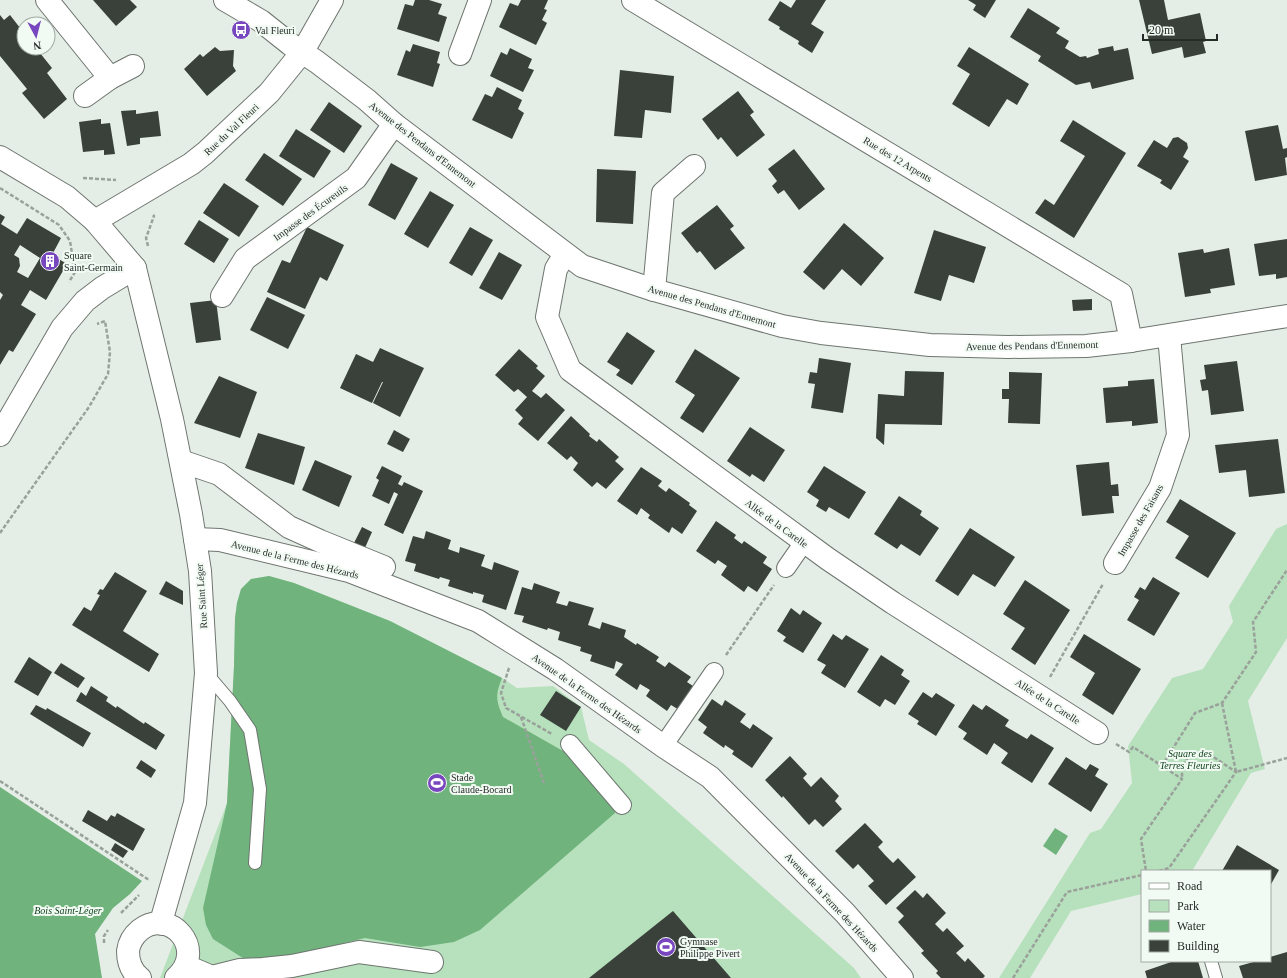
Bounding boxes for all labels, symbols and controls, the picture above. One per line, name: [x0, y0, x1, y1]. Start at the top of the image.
north arrow: [16, 16, 56, 56]
scale bar: [1143, 16, 1217, 42]
bus stop icon: Val Fleuri: [230, 19, 252, 41]
text: 20 m: [1149, 23, 1174, 37]
place label: Val Fleuri: [255, 25, 295, 36]
text: N: [32, 39, 42, 52]
street label: Avenue des Pendans d'Ennemont: [367, 99, 478, 190]
street label: Rue du Val Fleuri: [202, 101, 261, 157]
street label: Rue des 12 Arpents: [861, 135, 934, 184]
street label: Impasse des Écureuils: [271, 182, 350, 243]
building icon: Square Saint-Germain: [39, 250, 61, 272]
place label: Square Saint-Germain: [64, 250, 123, 273]
street label: Avenue des Pendans d'Ennemont: [647, 283, 777, 330]
street label: Avenue des Pendans d'Ennemont: [966, 339, 1099, 352]
street label: Impasse des Faisans: [1115, 482, 1166, 558]
street label: Allée de la Carelle: [743, 497, 811, 550]
street label: Avenue de la Ferme des Hézards: [230, 538, 360, 581]
street label: Rue Saint Léger: [194, 563, 209, 629]
street label: Avenue de la Ferme des Hézards: [530, 651, 644, 736]
street label: Allée de la Carelle: [1013, 676, 1083, 727]
park label: Square des Terres Fleuries: [1160, 748, 1220, 771]
sports icon: Stade Claude-Bocard: [426, 772, 448, 794]
place label: Stade Claude-Bocard: [451, 772, 512, 795]
street label: Avenue de la Ferme des Hézards: [783, 851, 880, 954]
legend: [1141, 870, 1271, 962]
text: Road: [1177, 879, 1202, 893]
text: Park: [1177, 899, 1199, 913]
park label: Bois Saint-Léger: [34, 905, 102, 916]
text: Water: [1177, 919, 1205, 933]
sports icon: Gymnase Philippe Pivert: [655, 936, 677, 958]
place label: Gymnase Philippe Pivert: [680, 936, 740, 959]
text: Building: [1177, 939, 1219, 953]

